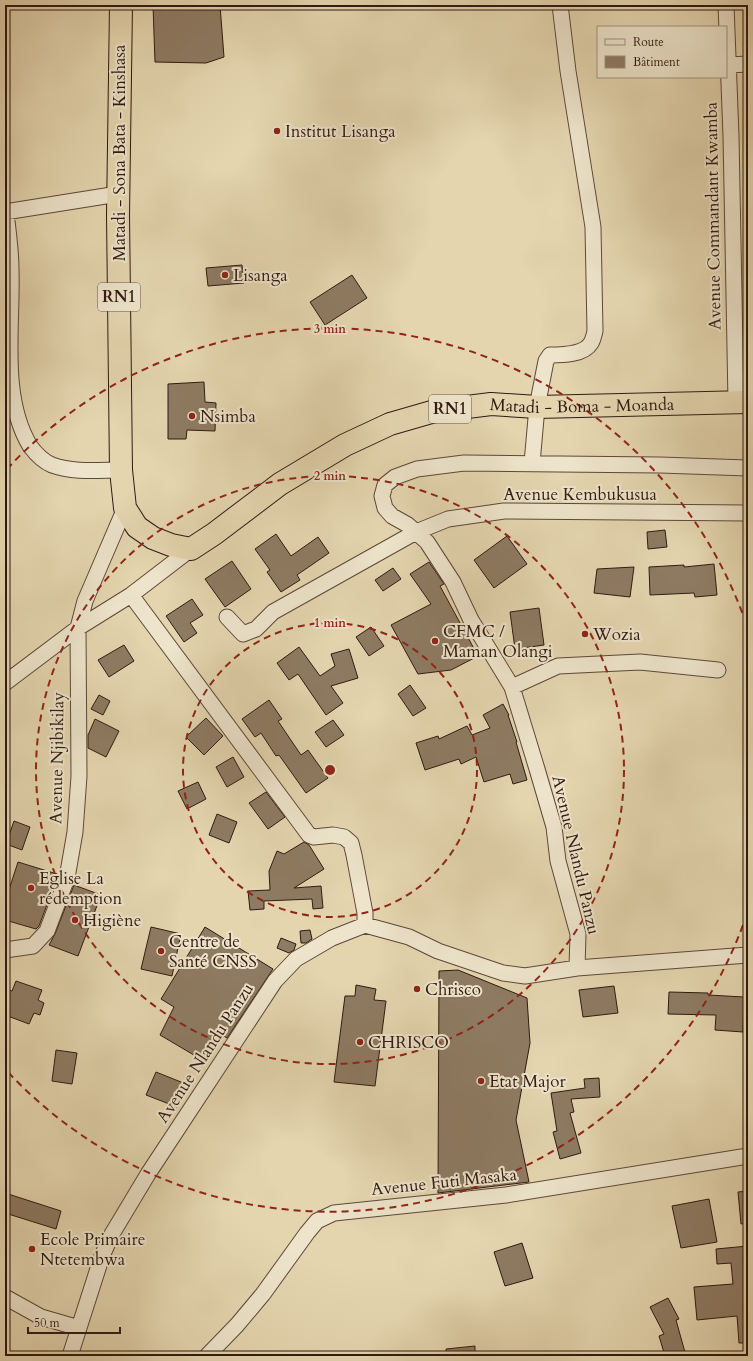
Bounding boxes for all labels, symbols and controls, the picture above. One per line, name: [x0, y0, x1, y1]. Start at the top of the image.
legend: [597, 26, 727, 78]
text: Route: [633, 34, 664, 50]
street label: Matadi - Sona Bata - Kinshasa: [108, 44, 131, 261]
text: Bâtiment: [633, 54, 680, 70]
street label: Avenue Commandant Kwamba: [699, 101, 726, 330]
place label: Institut Lisanga: [285, 120, 396, 143]
marker: Institut Lisanga: [272, 126, 282, 136]
place label: Lisanga: [233, 264, 288, 287]
marker: Lisanga: [220, 270, 230, 280]
road number: RN1: [98, 283, 140, 311]
text: 3 min: [314, 321, 346, 337]
street label: Matadi - Boma - Moanda: [489, 392, 675, 419]
road number: RN1: [429, 395, 471, 423]
place label: Nsimba: [200, 405, 256, 428]
marker: Nsimba: [187, 411, 197, 421]
text: 2 min: [314, 468, 346, 484]
street label: Avenue Kembukusua: [503, 483, 657, 506]
text: 1 min: [314, 615, 346, 631]
place label: CFMC / Maman Olangi: [443, 620, 553, 663]
place label: Wozia: [592, 623, 641, 646]
marker: Wozia: [580, 629, 590, 639]
marker: CFMC / Maman Olangi: [430, 636, 440, 646]
street label: Avenue Njibikilay: [44, 692, 70, 824]
centre of rings: [323, 763, 337, 777]
street label: Avenue Nlandu Panzu: [547, 773, 605, 937]
place label: Eglise La rédemption: [39, 867, 122, 910]
marker: Eglise La rédemption: [26, 883, 36, 893]
place label: Higiène: [83, 909, 141, 932]
marker: Higiène: [70, 915, 80, 925]
place label: Centre de Santé CNSS: [169, 930, 257, 973]
marker: Centre de Santé CNSS: [156, 946, 166, 956]
place label: Chrisco: [425, 978, 481, 1001]
street label: Avenue Nlandu Panzu: [151, 979, 259, 1127]
marker: Chrisco: [412, 984, 422, 994]
place label: CHRISCO: [368, 1031, 449, 1054]
marker: CHRISCO: [355, 1037, 365, 1047]
place label: Etat Major: [489, 1070, 566, 1093]
marker: Etat Major: [476, 1076, 486, 1086]
street label: Avenue Futi Masaka: [370, 1163, 519, 1201]
place label: Ecole Primaire Ntetembwa: [40, 1228, 146, 1271]
marker: Ecole Primaire Ntetembwa: [27, 1244, 37, 1254]
scale bar: [28, 1309, 120, 1335]
text: 50 m: [34, 1315, 61, 1331]

